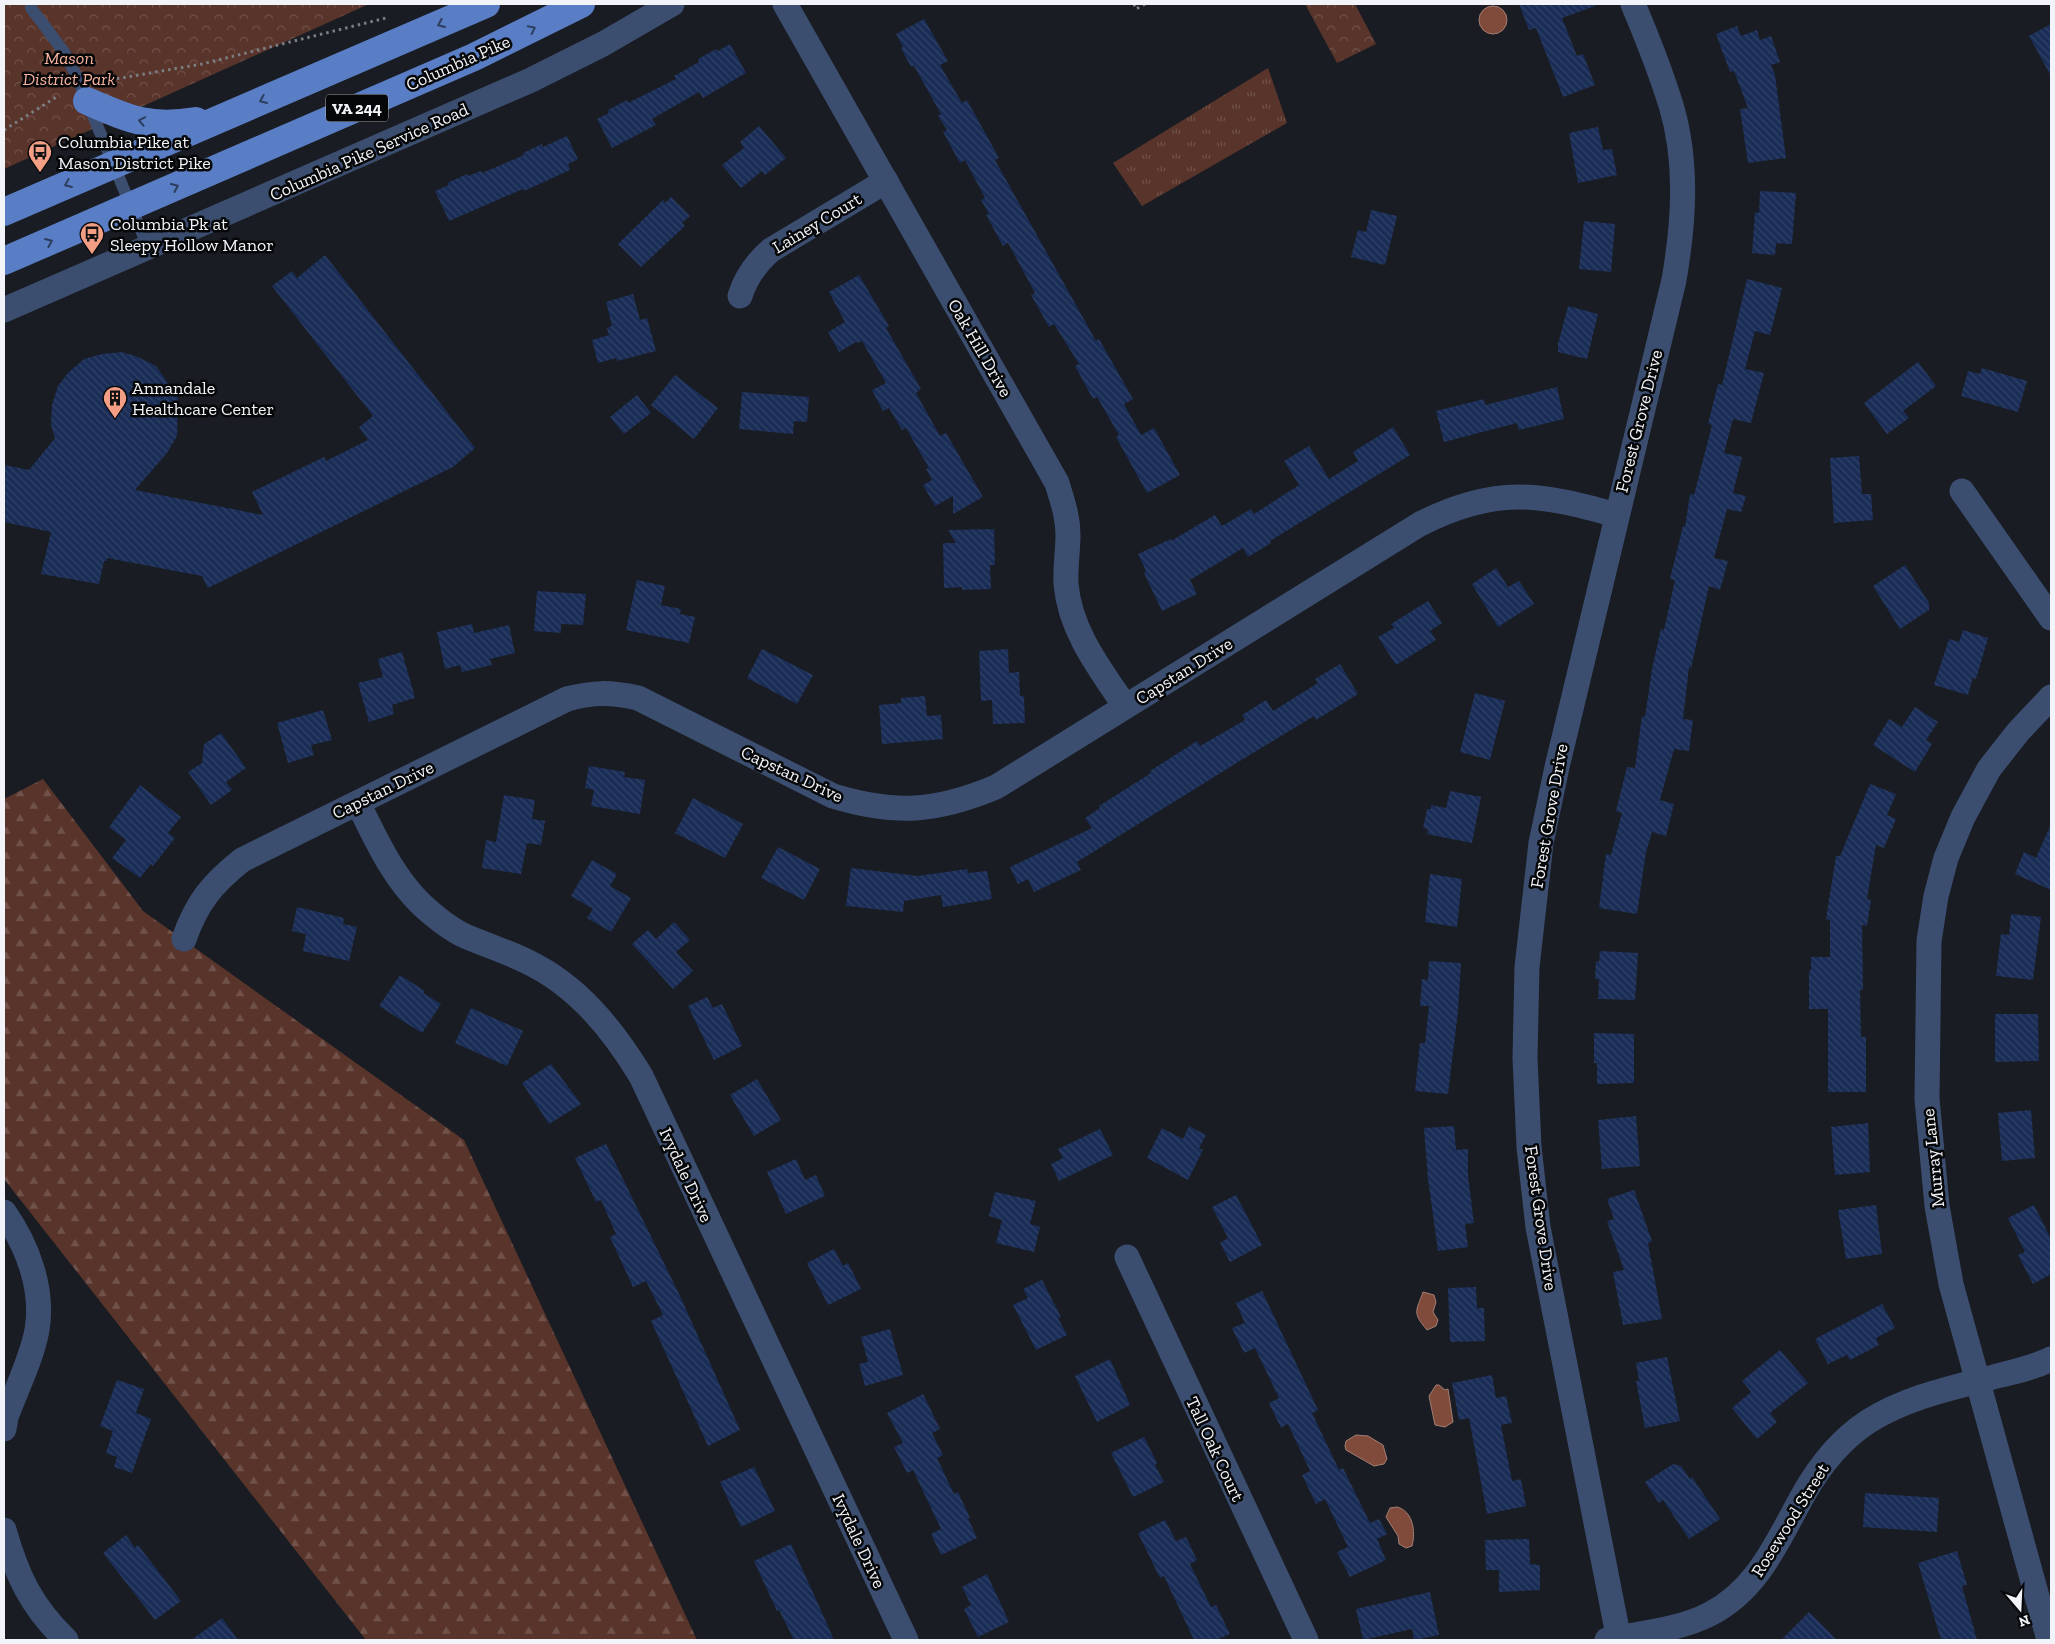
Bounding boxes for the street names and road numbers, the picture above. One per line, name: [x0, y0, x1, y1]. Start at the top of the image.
street label: Columbia Pike: [403, 30, 513, 96]
road number: VA 244: [326, 95, 388, 122]
street label: Columbia Pike Service Road: [266, 98, 472, 206]
street label: Lainey Court: [768, 188, 866, 258]
street label: Oak Hill Drive: [943, 295, 1017, 401]
street label: Forest Grove Drive: [1611, 347, 1667, 495]
street label: Capstan Drive: [1131, 632, 1237, 710]
street label: Capstan Drive: [737, 741, 847, 807]
street label: Forest Grove Drive: [1525, 742, 1573, 890]
street label: Capstan Drive: [329, 756, 437, 824]
street label: Murray Lane: [1917, 1108, 1949, 1208]
street label: Ivydale Drive: [655, 1124, 717, 1226]
street label: Forest Grove Drive: [1520, 1144, 1562, 1292]
street label: Tall Oak Court: [1181, 1393, 1249, 1505]
street label: Rosewood Street: [1746, 1459, 1834, 1581]
street label: Ivydale Drive: [828, 1490, 890, 1592]

